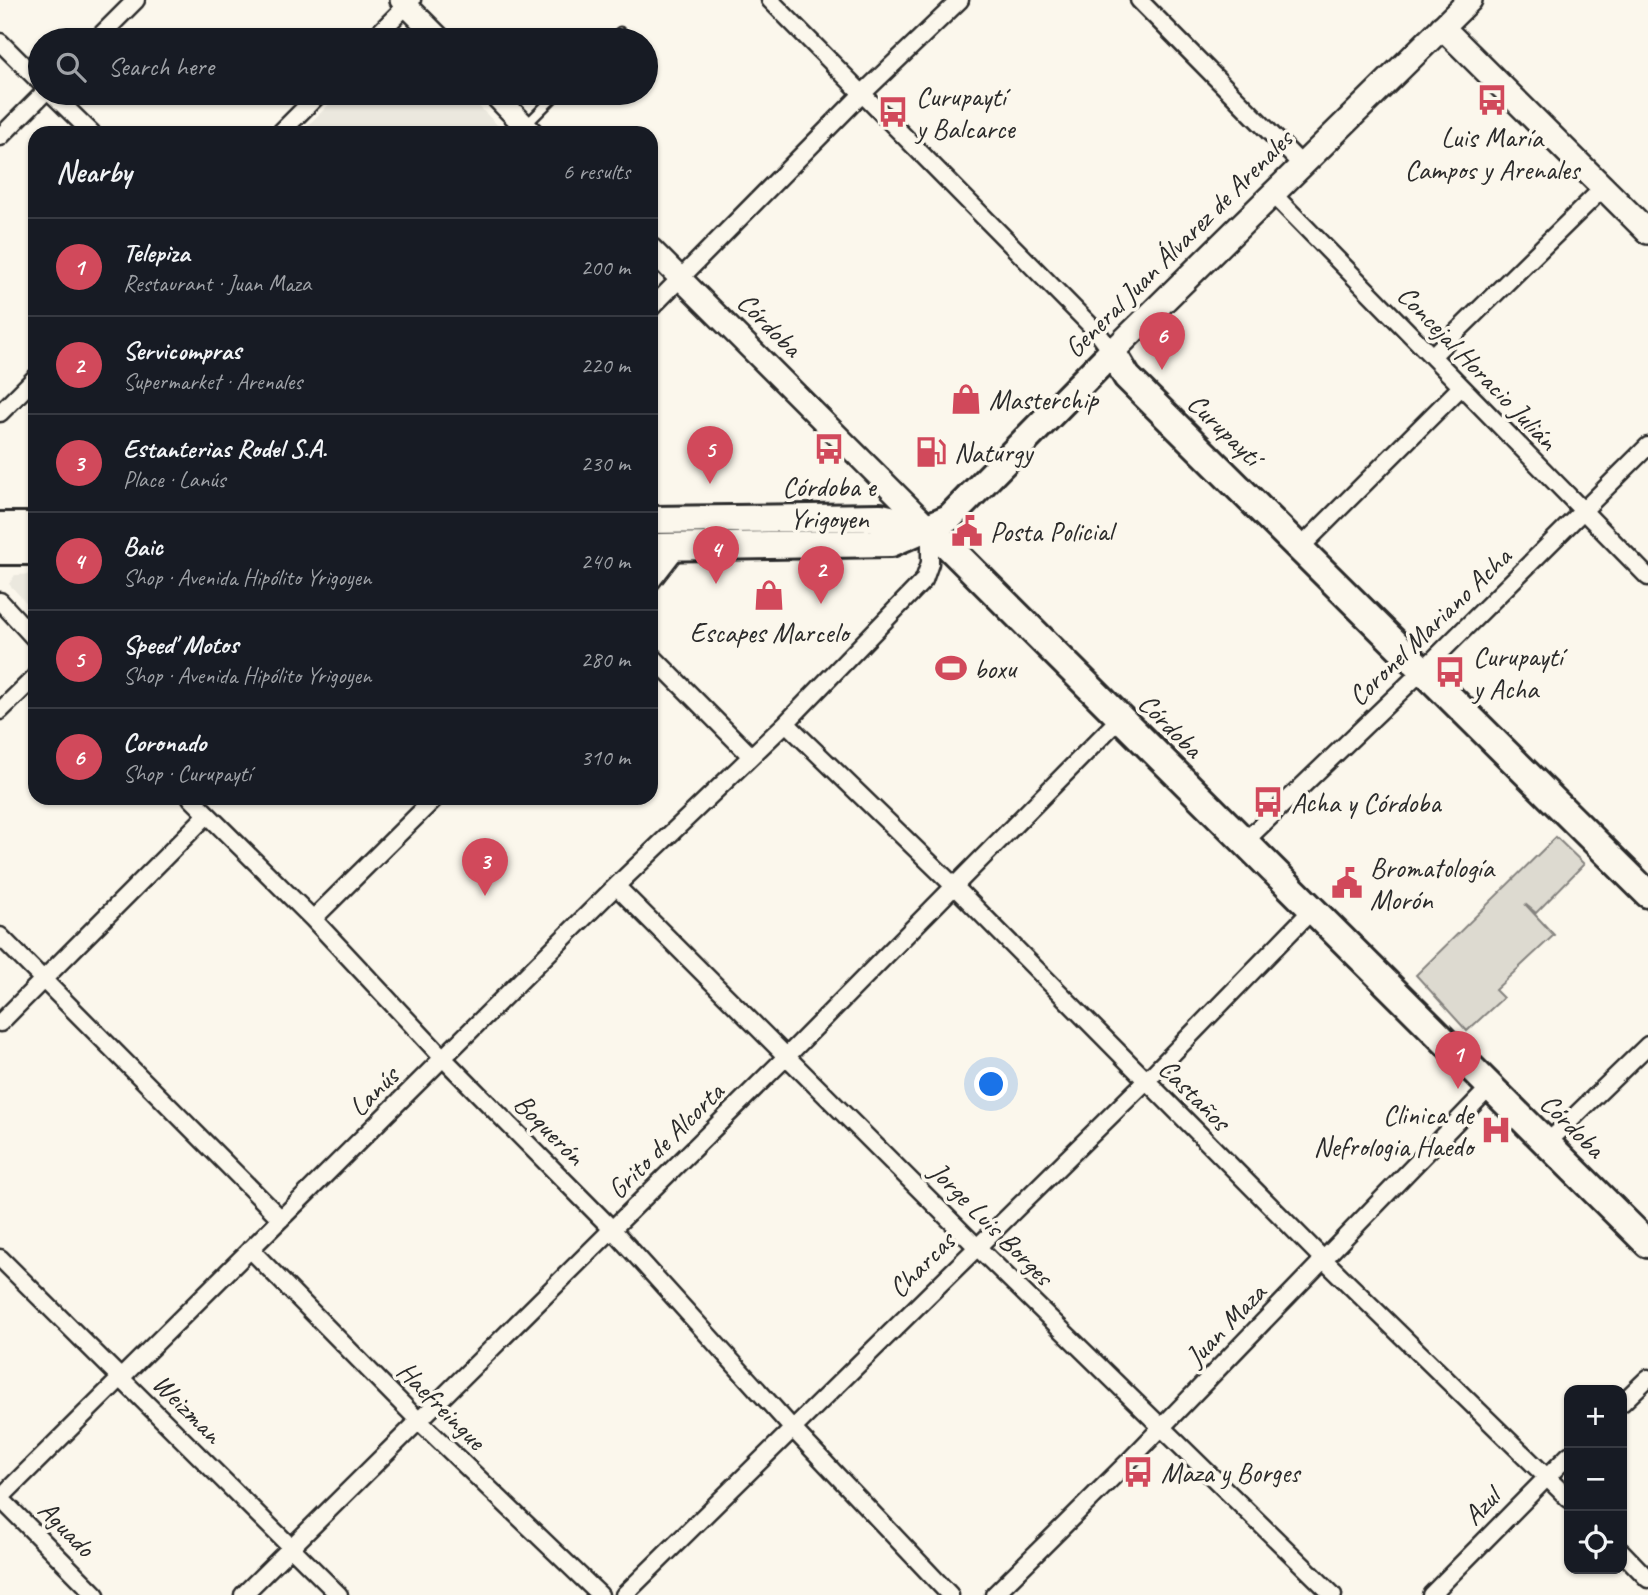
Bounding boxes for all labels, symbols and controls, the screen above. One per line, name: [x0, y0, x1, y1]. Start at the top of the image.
search box: [28, 28, 658, 105]
icon: search: [52, 48, 90, 86]
text: Search here: [108, 50, 214, 83]
place label: Curupaytí y Balcarce: [914, 79, 1016, 146]
bus stop icon: Luis María Campos y Arenales: [1475, 83, 1509, 117]
bus stop icon: Curupaytí y Balcarce: [876, 95, 910, 129]
street label: General Juan Álvarez de Arenales: [1057, 120, 1302, 365]
place label: Luis María Campos y Arenales: [1405, 120, 1582, 187]
text: Nearby: [56, 153, 132, 191]
text: 6 results: [563, 157, 630, 186]
text: Telepiza: [123, 236, 190, 269]
text: 1: [74, 253, 84, 282]
text: 200 m: [581, 253, 630, 282]
text: Restaurant · Juan Maza: [123, 269, 311, 298]
street label: Concejal Horacio Julián: [1390, 277, 1566, 458]
street label: Córdoba: [730, 285, 811, 365]
pin: 6: [1139, 312, 1185, 370]
text: Servicompras: [123, 334, 241, 367]
text: 2: [74, 351, 84, 380]
text: 220 m: [581, 351, 630, 380]
text: Supermarket · Arenales: [123, 367, 302, 396]
shop icon: Masterchip: [949, 382, 983, 416]
place label: Masterchip: [989, 382, 1100, 417]
street label: Curupaytí: [1180, 386, 1273, 477]
pin: 5: [687, 426, 733, 484]
text: Estanterias Rodel S.A.: [123, 432, 327, 465]
bus stop icon: Córdoba e Yrigoyen: [812, 432, 846, 466]
fuel station icon: Naturgy: [914, 435, 948, 469]
place label: Naturgy: [954, 435, 1035, 470]
text: 3: [74, 449, 84, 478]
text: 230 m: [581, 449, 630, 478]
text: Place · Lanús: [123, 465, 225, 494]
place label: Córdoba e Yrigoyen: [782, 469, 878, 536]
public building icon: Posta Policial: [950, 514, 984, 548]
place label: Posta Policial: [990, 514, 1118, 549]
pin: 4: [693, 526, 739, 584]
text: Baic: [123, 530, 163, 563]
street label: Coronel Mariano Acha: [1340, 538, 1520, 713]
pin: 2: [798, 546, 844, 604]
text: 4: [74, 547, 84, 576]
text: 240 m: [581, 547, 630, 576]
text: Shop · Avenida Hipólito Yrigoyen: [123, 563, 371, 592]
shop icon: Escapes Marcelo: [752, 578, 786, 612]
place label: Escapes Marcelo: [690, 615, 851, 650]
text: Speed' Motos: [123, 628, 238, 661]
place label: Curupaytí y Acha: [1471, 639, 1569, 706]
text: 5: [74, 645, 84, 674]
text: 280 m: [581, 645, 630, 674]
sports icon: boxu: [934, 651, 968, 685]
place label: boxu: [974, 651, 1018, 686]
bus stop icon: Curupaytí y Acha: [1433, 655, 1467, 689]
text: Shop · Avenida Hipólito Yrigoyen: [123, 661, 371, 690]
street label: Córdoba: [1131, 686, 1212, 766]
text: Coronado: [123, 726, 206, 759]
text: 6: [74, 743, 84, 772]
text: 310 m: [581, 743, 630, 772]
text: Shop · Curupaytí: [123, 759, 251, 788]
bus stop icon: Acha y Córdoba: [1251, 785, 1285, 819]
place label: Acha y Córdoba: [1291, 785, 1442, 820]
pin: 3: [462, 838, 508, 896]
place label: Bromatología Morón: [1370, 850, 1496, 917]
public building icon: Bromatología Morón: [1330, 866, 1364, 900]
pin: 1: [1435, 1031, 1481, 1089]
street label: Castaños: [1151, 1051, 1240, 1139]
street label: Lanús: [341, 1057, 407, 1124]
your location: [974, 1067, 1008, 1101]
street label: Grito de Alcorta: [600, 1073, 732, 1206]
street label: Boquerón: [507, 1086, 594, 1173]
street label: Córdoba: [1533, 1086, 1614, 1166]
place label: Clinica de Nefrologia Haedo: [1313, 1097, 1476, 1164]
hospital icon: Clinica de Nefrologia Haedo: [1479, 1113, 1513, 1147]
street label: Jorge Luis Borges: [921, 1153, 1063, 1294]
street label: Charcas: [881, 1222, 964, 1305]
street label: Juan Maza: [1176, 1274, 1274, 1375]
street label: Haefreingue: [390, 1353, 495, 1459]
street label: Weizman: [145, 1366, 231, 1452]
map controls: [1564, 1385, 1627, 1574]
button: +: [1564, 1385, 1627, 1448]
button: −: [1564, 1448, 1627, 1511]
bus stop icon: Maza y Borges: [1121, 1455, 1155, 1489]
place label: Maza y Borges: [1161, 1455, 1302, 1490]
street label: Azul: [1455, 1477, 1511, 1532]
street label: Aguado: [31, 1492, 104, 1566]
button: locate: [1564, 1511, 1627, 1574]

